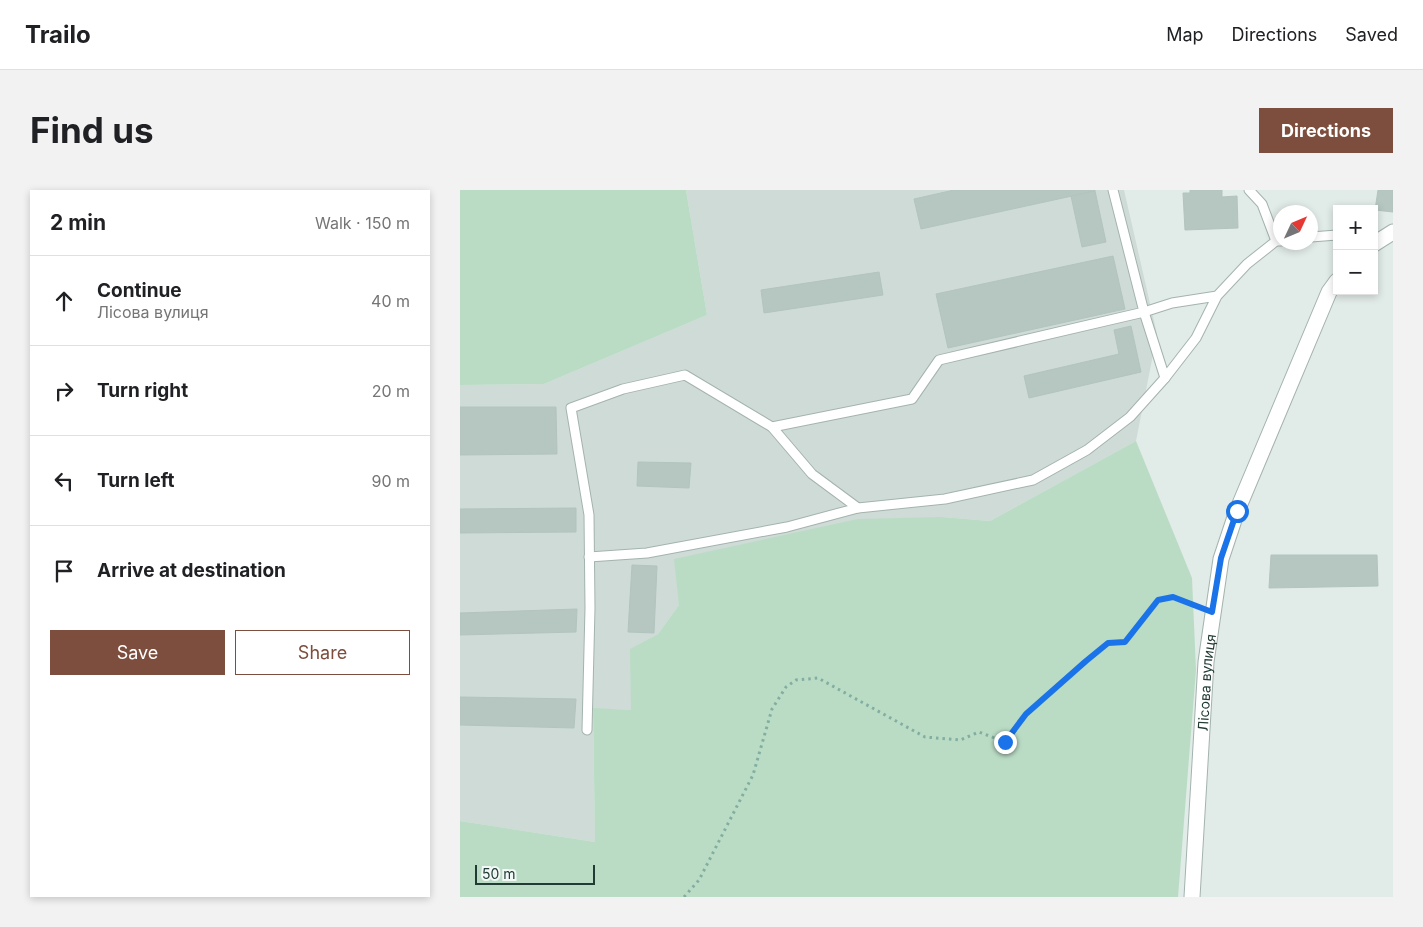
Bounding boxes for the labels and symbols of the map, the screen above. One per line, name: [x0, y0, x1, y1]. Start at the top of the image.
north arrow: [1273, 205, 1318, 250]
route start: [1226, 500, 1249, 523]
street label: Лісова вулиця: [1193, 633, 1219, 732]
route end: [994, 731, 1017, 754]
scale bar: [475, 862, 595, 885]

